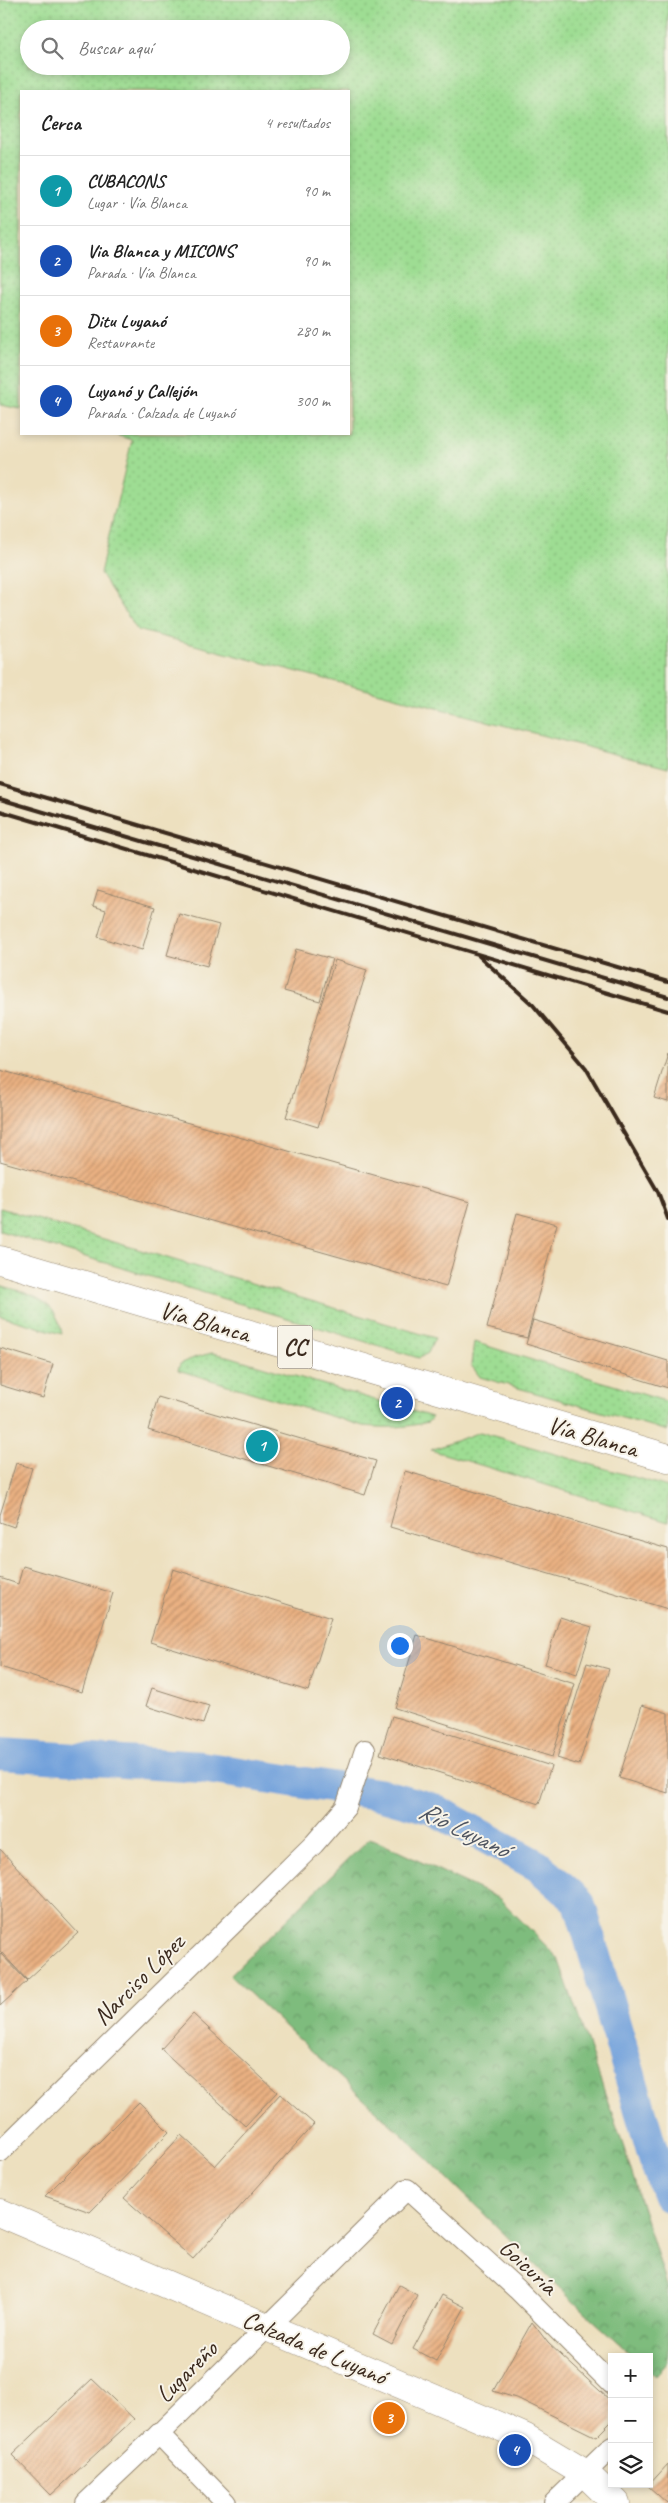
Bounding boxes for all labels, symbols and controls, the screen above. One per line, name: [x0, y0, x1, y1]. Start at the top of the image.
search box: [20, 20, 350, 75]
icon: search: [38, 34, 66, 62]
text: Buscar aquí: [78, 36, 152, 60]
text: Cerca: [40, 110, 81, 136]
text: 4 resultados: [265, 113, 330, 133]
text: CUBACONS: [87, 169, 165, 193]
text: 1: [52, 181, 60, 201]
text: 90 m: [303, 181, 330, 201]
text: Lugar · Vía Blanca: [87, 193, 187, 213]
text: Via Blanca y MICONS: [87, 239, 234, 263]
text: 2: [52, 251, 60, 271]
text: 90 m: [303, 251, 330, 271]
text: Parada · Vía Blanca: [87, 263, 196, 283]
text: Ditu Luyanó: [87, 309, 166, 333]
text: 3: [52, 321, 60, 341]
text: 280 m: [296, 321, 330, 341]
text: Restaurante: [87, 333, 154, 353]
text: Luyanó y Callejón: [87, 379, 197, 403]
text: 4: [52, 391, 60, 411]
text: 300 m: [296, 391, 330, 411]
text: Parada · Calzada de Luyanó: [87, 403, 235, 423]
street label: Vía Blanca: [156, 1294, 256, 1351]
road number: CC: [278, 1325, 312, 1368]
pin: 2: [381, 1384, 413, 1422]
street label: Vía Blanca: [544, 1409, 644, 1466]
pin: 1: [246, 1427, 278, 1465]
your location: [387, 1633, 413, 1659]
water label: Río Luyanó: [414, 1794, 520, 1868]
street label: Narciso López: [86, 1926, 193, 2032]
street label: Goicuría: [492, 2232, 566, 2303]
street label: Calzada de Luyanó: [238, 2303, 395, 2394]
street label: Lugareño: [149, 2333, 225, 2410]
map controls: [608, 2353, 653, 2488]
button: +: [608, 2353, 653, 2398]
button: −: [608, 2398, 653, 2443]
pin: 3: [373, 2399, 405, 2437]
pin: 4: [499, 2431, 531, 2469]
button: layers: [608, 2443, 653, 2488]

